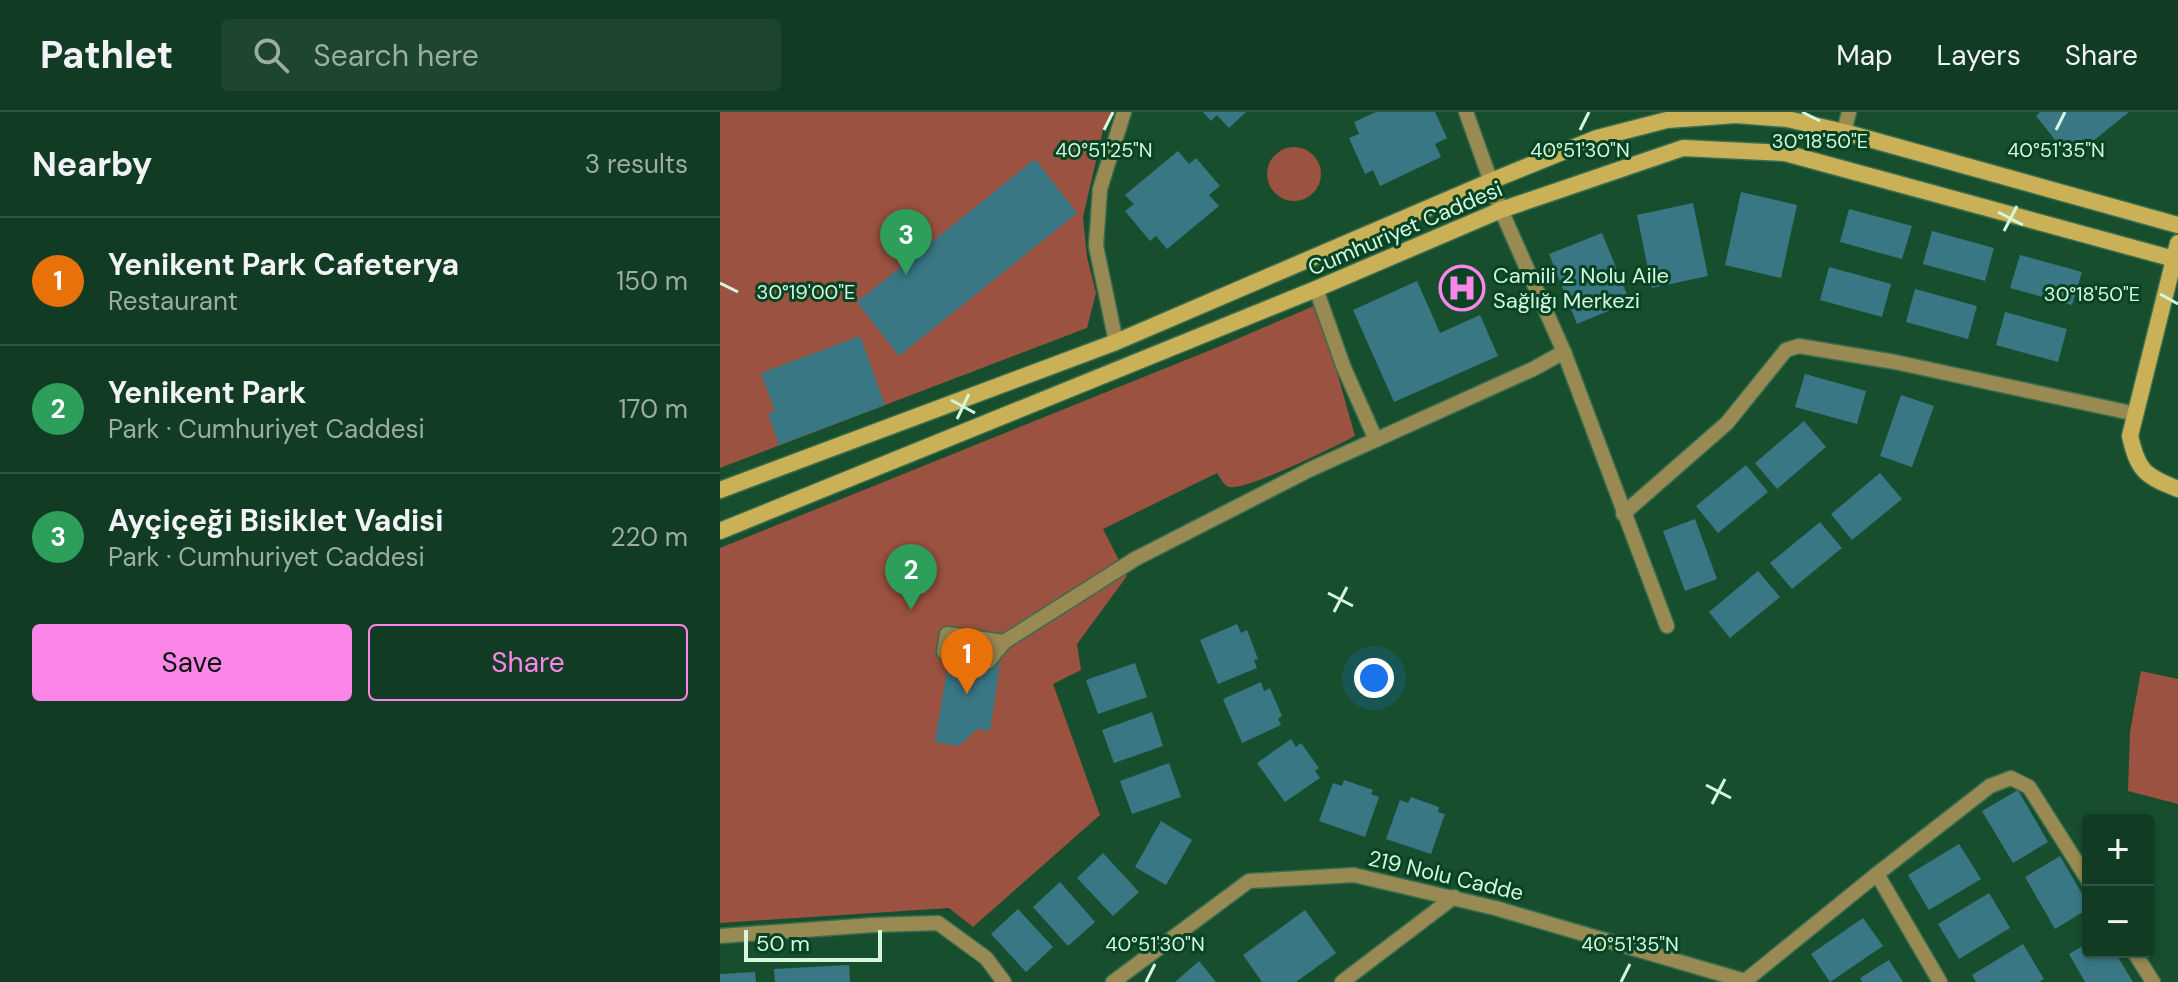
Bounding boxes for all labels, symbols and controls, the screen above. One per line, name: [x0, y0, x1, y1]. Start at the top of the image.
search box: [221, 19, 781, 91]
text: Pathlet: [40, 30, 173, 80]
icon: search: [249, 33, 293, 77]
text: Search here: [313, 36, 479, 75]
text: Map: [1836, 37, 1893, 74]
text: Layers: [1937, 37, 2021, 74]
text: Share: [2065, 37, 2138, 74]
text: 30°18'50"E: [1772, 128, 1868, 154]
text: 40°51'25"N: [1055, 137, 1153, 163]
text: 40°51'30"N: [1530, 137, 1630, 163]
text: 40°51'35"N: [2007, 137, 2105, 163]
text: Nearby: [32, 142, 152, 187]
text: 3 results: [585, 147, 688, 181]
street label: Cumhuriyet Caddesi: [1304, 174, 1507, 283]
pin: 3: [880, 209, 932, 275]
text: Yenikent Park Cafeterya: [108, 245, 459, 284]
place label: Camili 2 Nolu Aile Sağlığı Merkezi: [1493, 261, 1669, 315]
text: 1: [53, 264, 63, 298]
text: 150 m: [616, 264, 688, 298]
hospital icon: Camili 2 Nolu Aile Sağlığı Merkezi: [1438, 264, 1486, 312]
text: 30°19'00"E: [757, 279, 855, 305]
text: 30°18'50"E: [2044, 281, 2140, 307]
text: Restaurant: [108, 284, 238, 318]
text: Yenikent Park: [108, 373, 306, 412]
text: 2: [50, 392, 66, 426]
text: 170 m: [619, 392, 688, 426]
text: Park · Cumhuriyet Caddesi: [108, 412, 425, 446]
text: Ayçiçeği Bisiklet Vadisi: [108, 501, 443, 540]
text: 3: [50, 520, 66, 554]
text: 220 m: [610, 520, 688, 554]
text: Park · Cumhuriyet Caddesi: [108, 540, 425, 574]
pin: 2: [885, 544, 937, 610]
button: Save: [32, 624, 352, 701]
button: Share: [368, 624, 688, 701]
pin: 1: [941, 628, 993, 694]
your location: [1354, 658, 1394, 698]
map controls: [2082, 814, 2154, 958]
button: +: [2082, 814, 2154, 886]
street label: 219 Nolu Cadde: [1365, 844, 1526, 907]
button: −: [2082, 886, 2154, 958]
scale bar: [744, 926, 882, 962]
text: 50 m: [756, 929, 810, 958]
text: 40°51'30"N: [1105, 931, 1205, 957]
text: 40°51'35"N: [1581, 931, 1679, 957]

